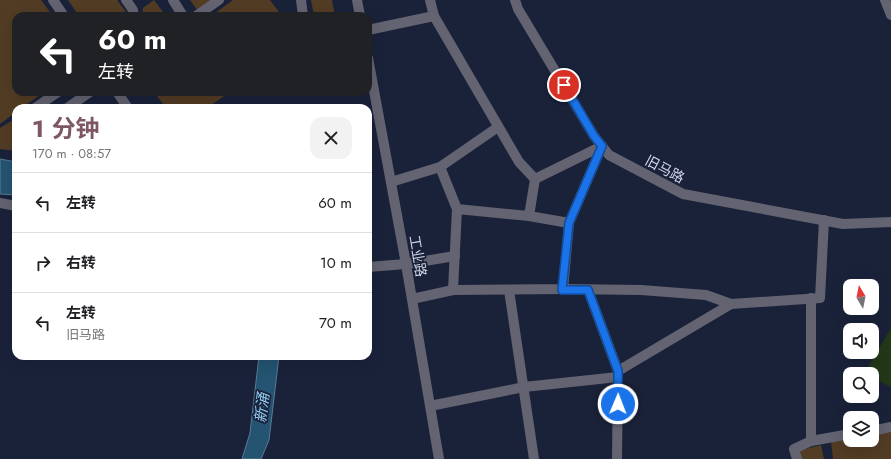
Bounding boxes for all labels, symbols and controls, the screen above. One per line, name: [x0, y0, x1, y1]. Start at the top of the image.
text: 60 m: [98, 19, 167, 60]
icon: left: [32, 28, 84, 80]
text: 左转: [98, 59, 134, 85]
pin: [547, 68, 581, 102]
icon: arrive: [553, 74, 575, 96]
text: 1 分钟: [32, 111, 99, 146]
button: close: [310, 117, 352, 159]
text: 170 m · 08:57: [32, 144, 111, 163]
street label: 旧马路: [642, 150, 688, 188]
icon: left: [32, 192, 54, 214]
text: 左转: [66, 192, 96, 214]
text: 60 m: [318, 192, 352, 214]
street label: 工业路: [405, 234, 431, 278]
icon: right: [32, 252, 54, 274]
text: 右转: [66, 252, 96, 274]
text: 10 m: [320, 252, 352, 274]
north arrow: [843, 279, 879, 315]
map controls: [843, 279, 879, 447]
text: 左转: [66, 302, 96, 324]
icon: left: [32, 312, 54, 334]
text: 70 m: [319, 312, 352, 334]
button: sound: [843, 323, 879, 359]
text: 旧马路: [66, 325, 105, 344]
button: search: [843, 367, 879, 403]
position arrow: [597, 383, 639, 425]
water label: 新涌: [249, 390, 275, 424]
button: layers: [843, 411, 879, 447]

